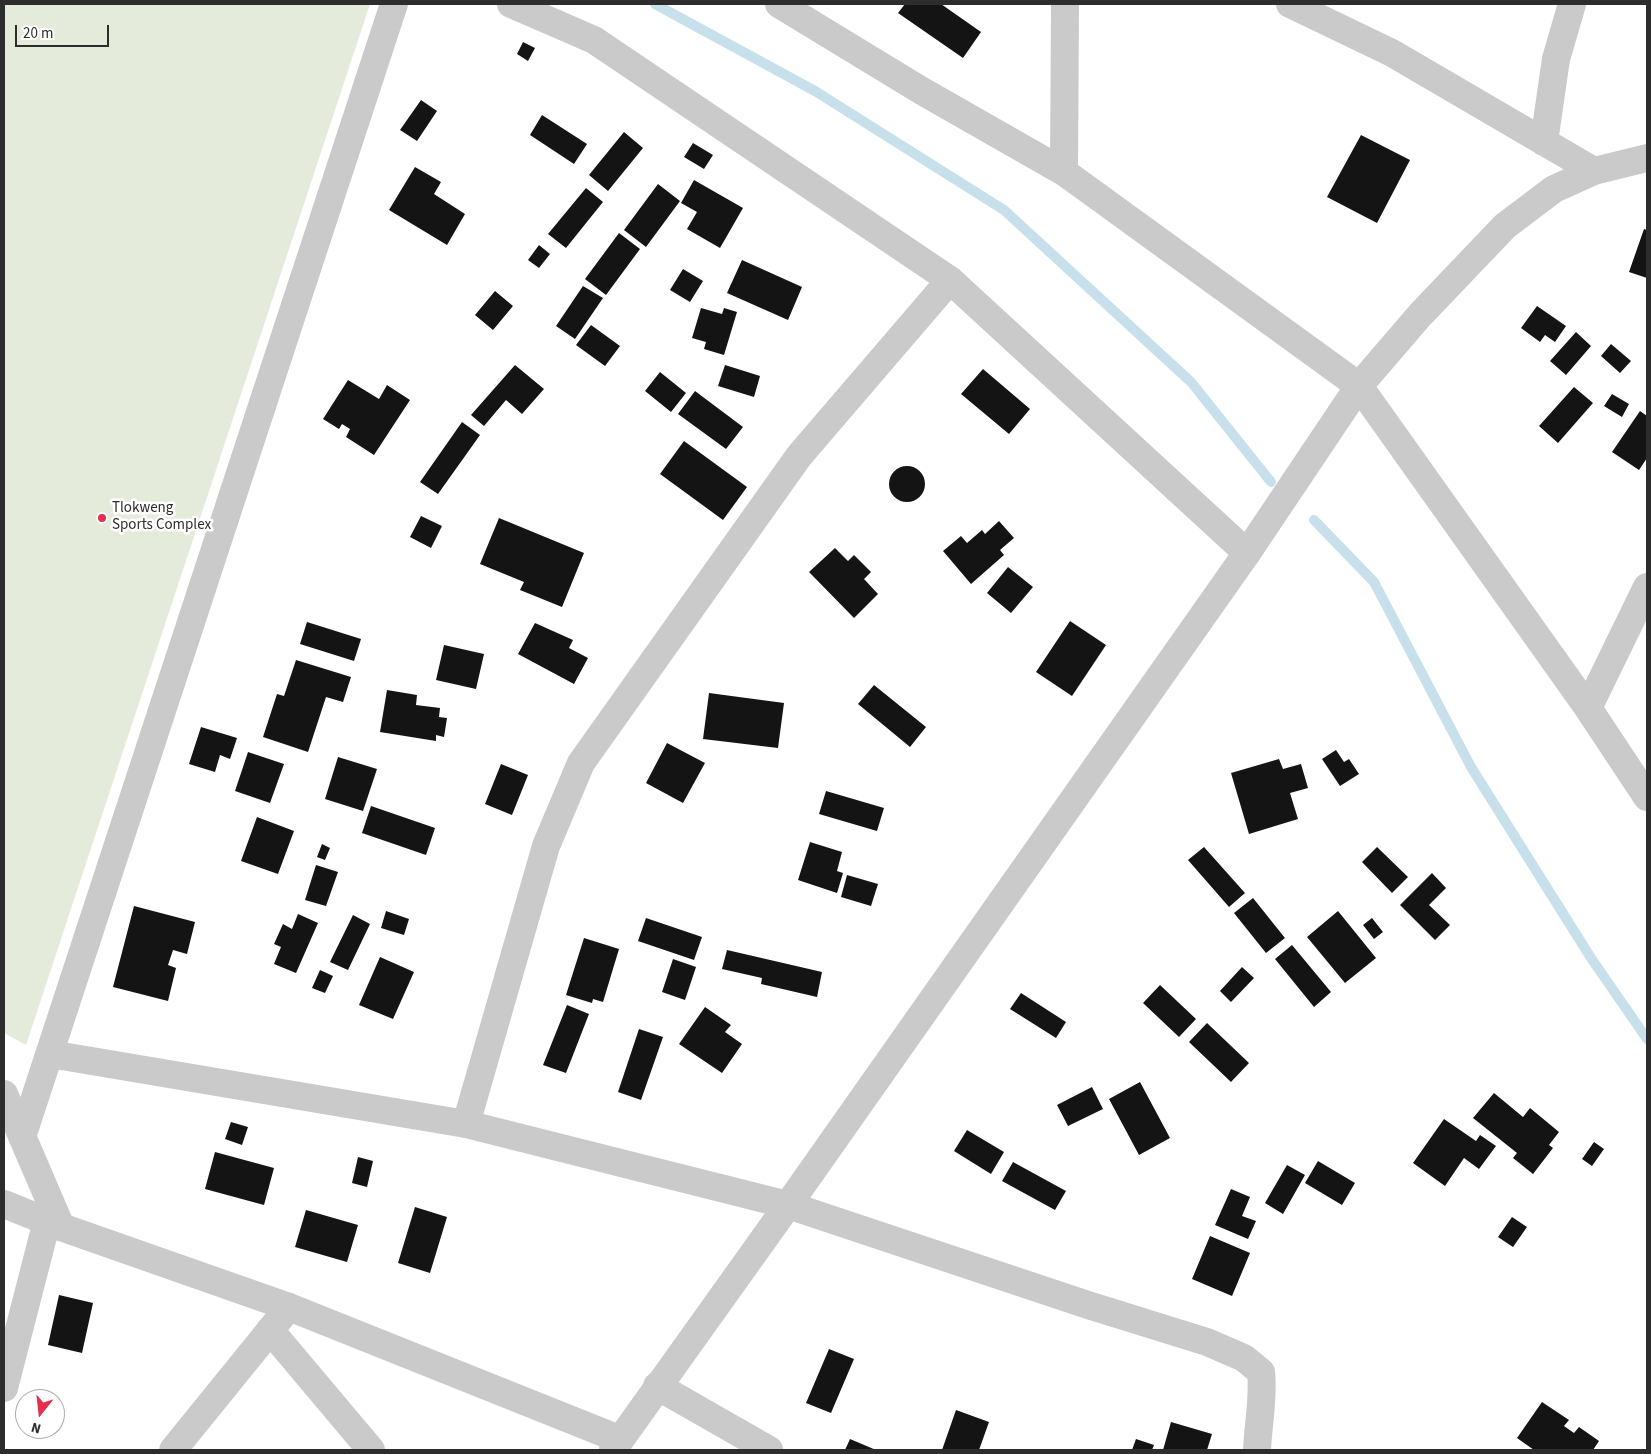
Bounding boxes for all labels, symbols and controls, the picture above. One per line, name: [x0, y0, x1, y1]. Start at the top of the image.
scale bar: [18, 15, 111, 47]
text: 20 m: [23, 23, 53, 44]
place label: Tlokweng Sports Complex: [112, 500, 211, 535]
marker: Tlokweng Sports Complex: [96, 512, 108, 524]
north arrow: [15, 1389, 65, 1439]
text: N: [29, 1417, 43, 1438]

